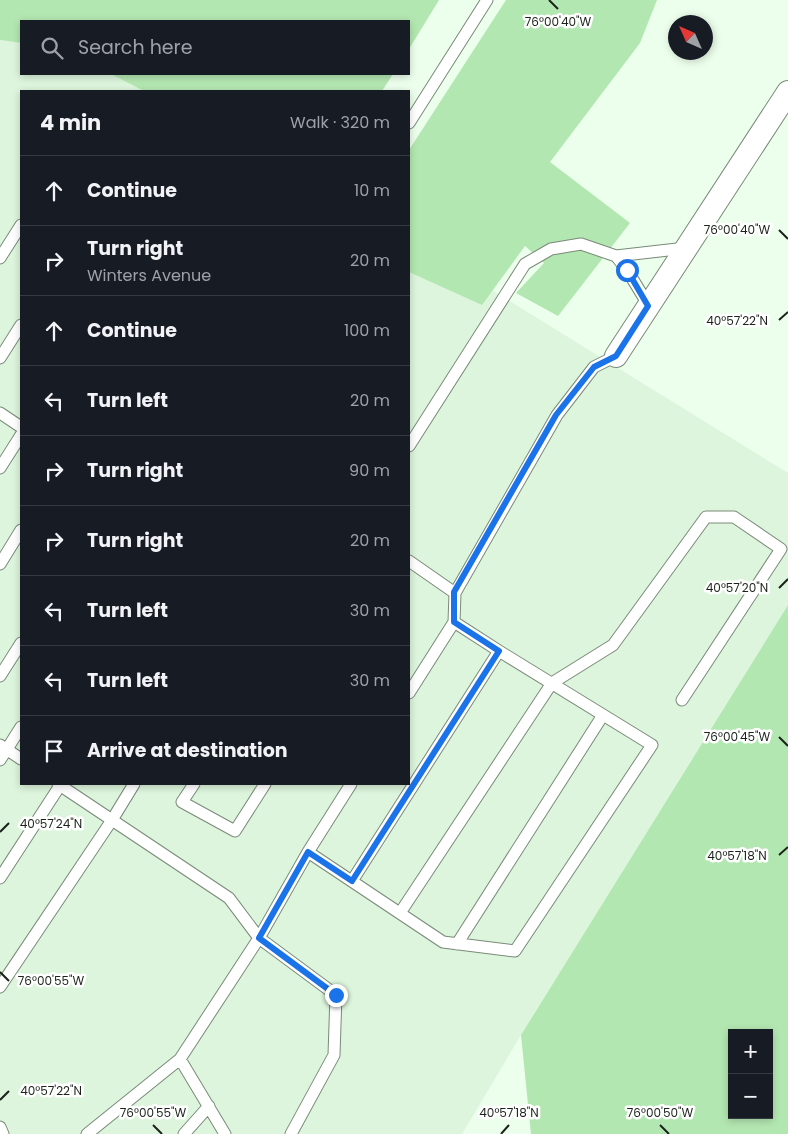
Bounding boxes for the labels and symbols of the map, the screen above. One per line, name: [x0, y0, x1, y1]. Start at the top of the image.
text: 76°00'40"W: [525, 13, 591, 30]
north arrow: [668, 15, 713, 60]
text: 76°00'40"W: [704, 221, 770, 238]
route start: [616, 259, 639, 282]
text: 40°57'22"N: [706, 312, 768, 329]
text: 40°57'20"N: [706, 579, 768, 596]
text: 76°00'45"W: [704, 728, 770, 745]
text: 40°57'24"N: [20, 815, 82, 832]
text: 40°57'18"N: [707, 847, 767, 864]
text: 76°00'55"W: [18, 972, 84, 989]
route end: [325, 984, 348, 1007]
text: 40°57'22"N: [20, 1082, 82, 1099]
text: 76°00'55"W: [120, 1104, 186, 1121]
text: 40°57'18"N: [479, 1104, 539, 1121]
text: 76°00'50"W: [627, 1104, 693, 1121]

